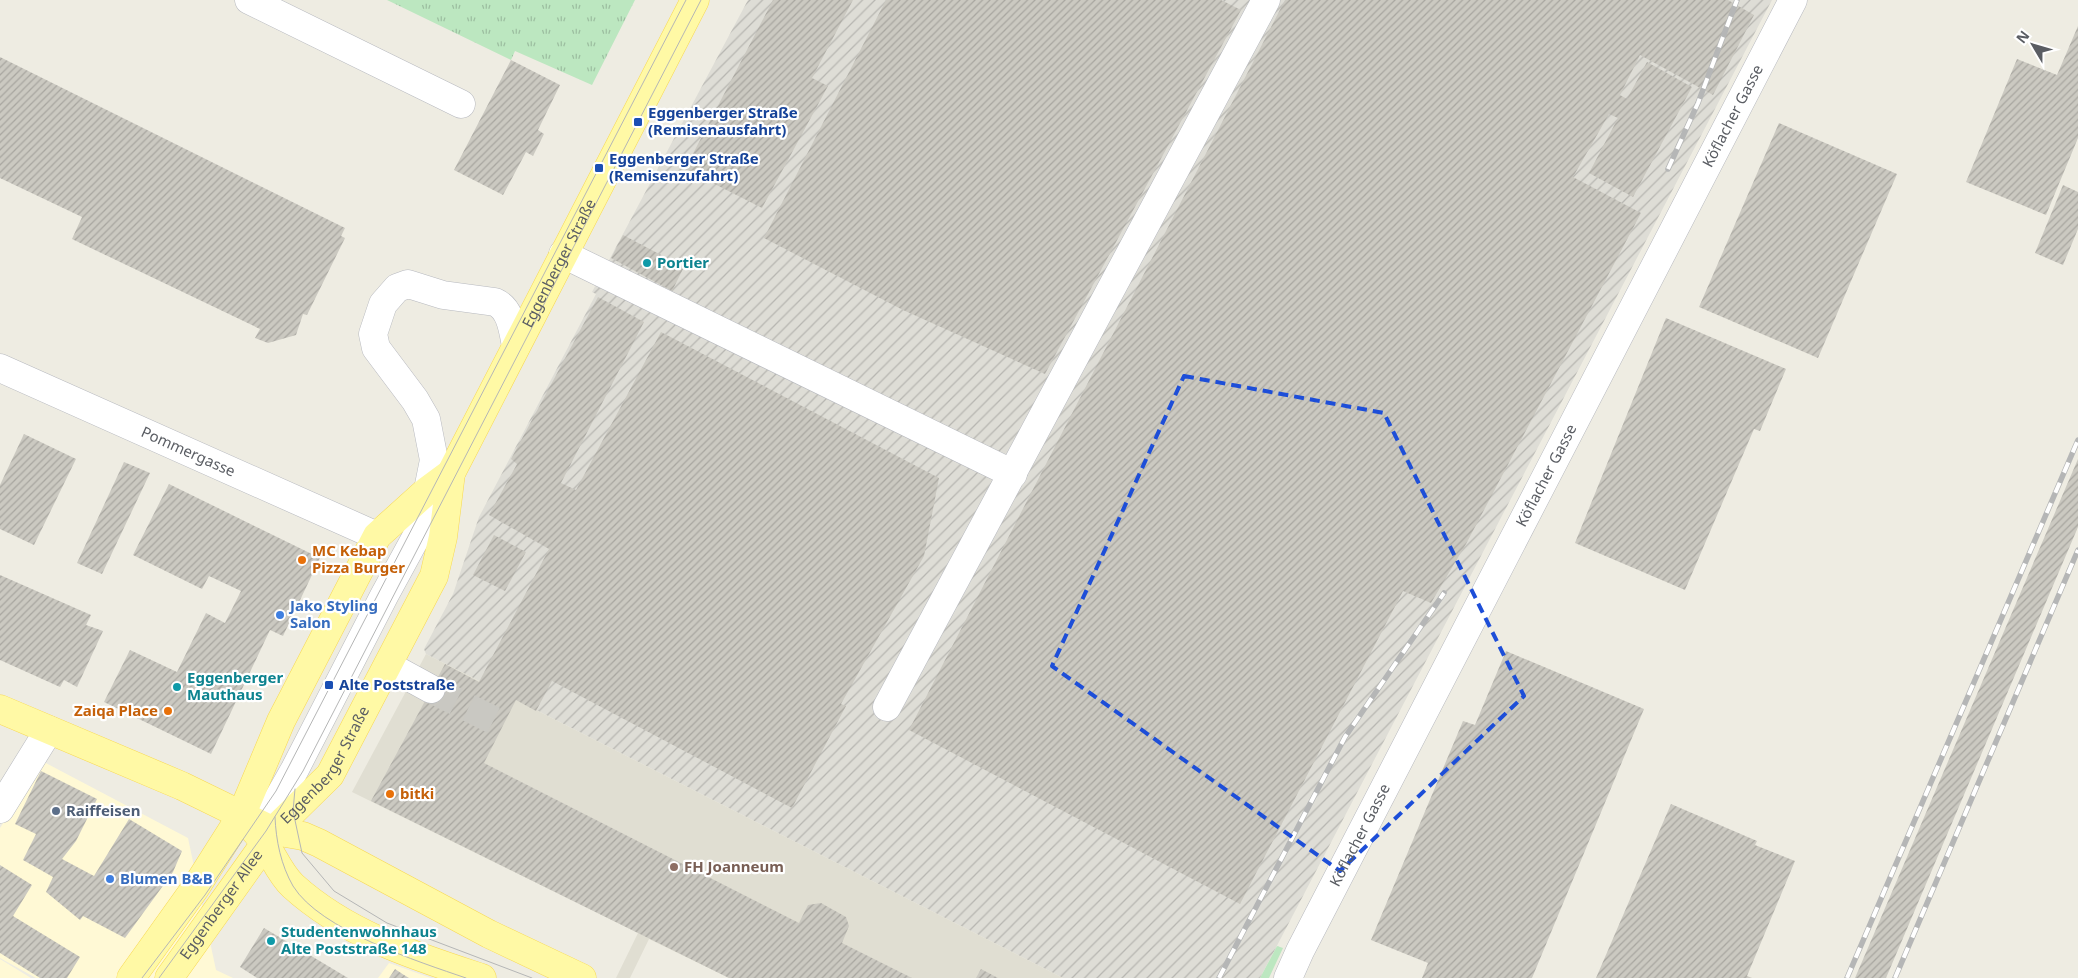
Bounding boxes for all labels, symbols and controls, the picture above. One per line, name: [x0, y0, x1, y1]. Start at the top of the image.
north arrow: [2008, 20, 2058, 70]
text: N: [2011, 26, 2033, 47]
street label: Köflacher Gasse: [1697, 61, 1767, 170]
place label: Eggenberger Straße (Remisenausfahrt): [648, 102, 798, 139]
marker: Eggenberger Straße (Remisenausfahrt): [632, 116, 644, 128]
place label: Eggenberger Straße (Remisenzufahrt): [609, 148, 759, 185]
marker: Eggenberger Straße (Remisenzufahrt): [593, 162, 605, 174]
street label: Eggenberger Straße: [517, 195, 600, 330]
place label: Portier: [657, 252, 709, 272]
marker: Portier: [641, 257, 653, 269]
street label: Köflacher Gasse: [1511, 420, 1580, 530]
street label: Pommergasse: [138, 421, 239, 481]
place label: MC Kebap Pizza Burger: [312, 540, 405, 577]
marker: MC Kebap Pizza Burger: [296, 554, 308, 566]
place label: Jako Styling Salon: [288, 595, 378, 632]
marker: Jako Styling Salon: [274, 609, 286, 621]
place label: Eggenberger Mauthaus: [187, 667, 283, 704]
place label: Alte Poststraße: [339, 674, 455, 694]
marker: Alte Poststraße: [323, 679, 335, 691]
marker: Eggenberger Mauthaus: [171, 681, 183, 693]
place label: Zaiqa Place: [74, 700, 158, 720]
street label: Eggenberger Straße: [275, 702, 373, 828]
marker: Zaiqa Place: [162, 705, 174, 717]
street label: Köflacher Gasse: [1324, 780, 1394, 890]
place label: bitki: [400, 783, 434, 803]
marker: bitki: [384, 788, 396, 800]
place label: Raiffeisen: [66, 800, 141, 820]
marker: Raiffeisen: [50, 805, 62, 817]
street label: Eggenberger Allee: [174, 845, 266, 963]
place label: FH Joanneum: [684, 856, 784, 876]
marker: FH Joanneum: [668, 861, 680, 873]
place label: Blumen B&B: [120, 868, 213, 888]
marker: Blumen B&B: [104, 873, 116, 885]
place label: Studentenwohnhaus Alte Poststraße 148: [281, 921, 437, 958]
marker: Studentenwohnhaus Alte Poststraße 148: [265, 935, 277, 947]

